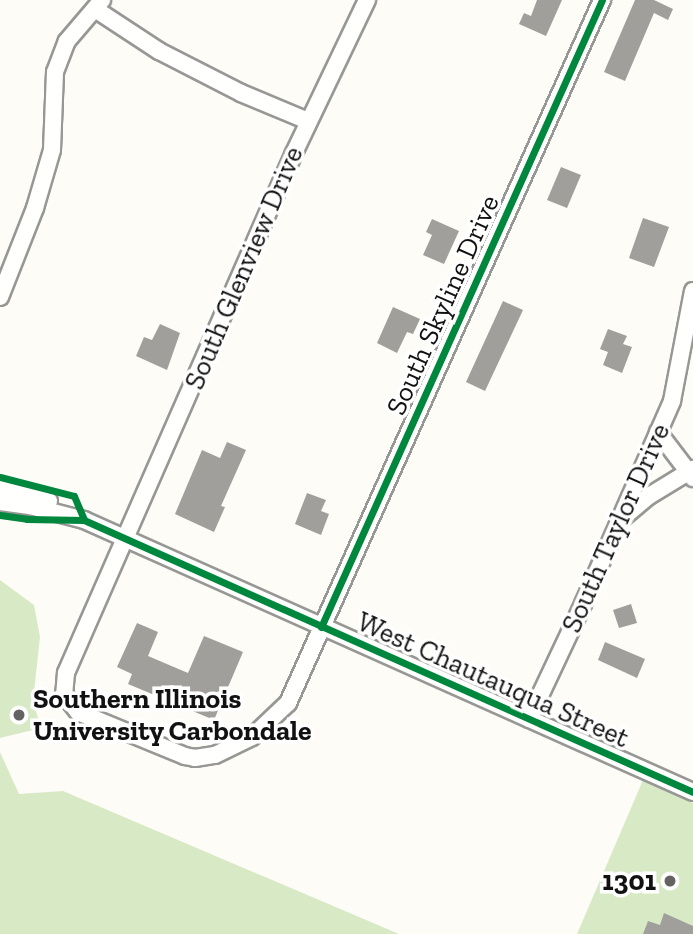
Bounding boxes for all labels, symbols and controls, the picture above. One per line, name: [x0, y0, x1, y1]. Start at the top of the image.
street label: South Glenview Drive: [177, 141, 311, 395]
street label: South Skyline Drive: [379, 190, 507, 420]
street label: South Taylor Drive: [555, 418, 677, 638]
street label: West Chautauqua Street: [352, 605, 634, 755]
place label: Southern Illinois University Carbondale: [33, 682, 312, 748]
marker: Southern Illinois University Carbondale: [11, 707, 27, 723]
place label: 1301: [602, 864, 656, 898]
marker: 1301: [662, 873, 678, 889]

